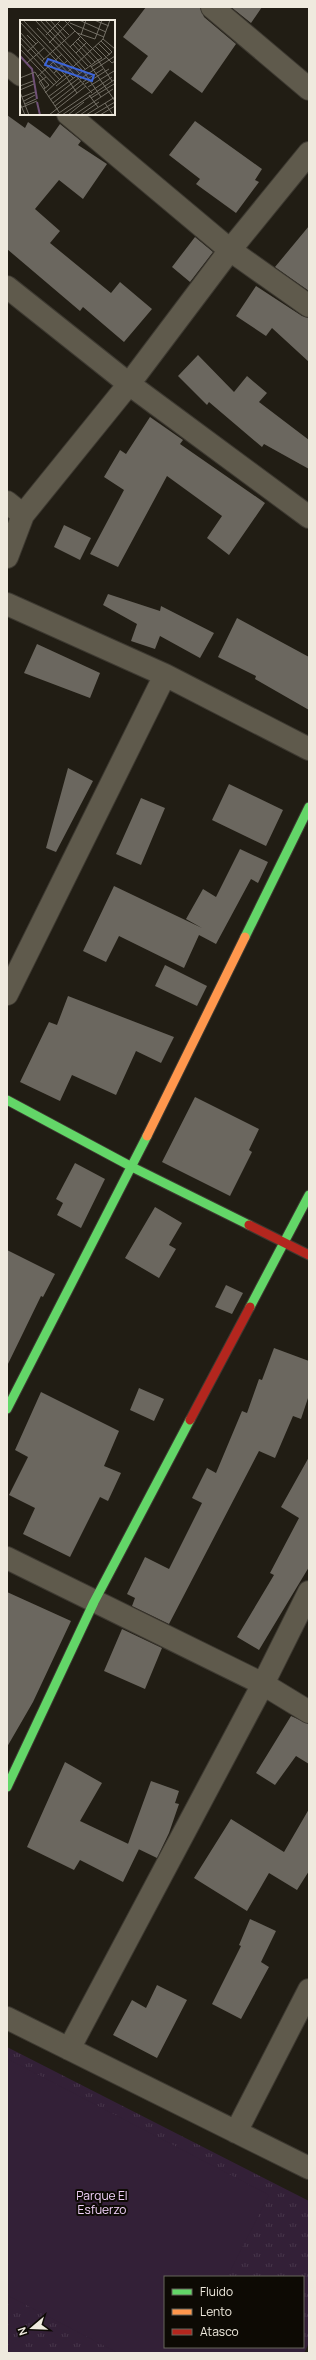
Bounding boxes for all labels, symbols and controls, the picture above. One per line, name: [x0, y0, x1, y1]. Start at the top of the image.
inset map: [20, 20, 115, 115]
park label: Parque El Esfuerzo: [76, 2187, 128, 2218]
legend: [164, 2276, 304, 2348]
text: Fluido: [200, 2283, 233, 2300]
text: Lento: [200, 2303, 232, 2320]
north arrow: [12, 2308, 52, 2348]
text: Atasco: [200, 2323, 239, 2340]
text: N: [14, 2325, 30, 2338]

